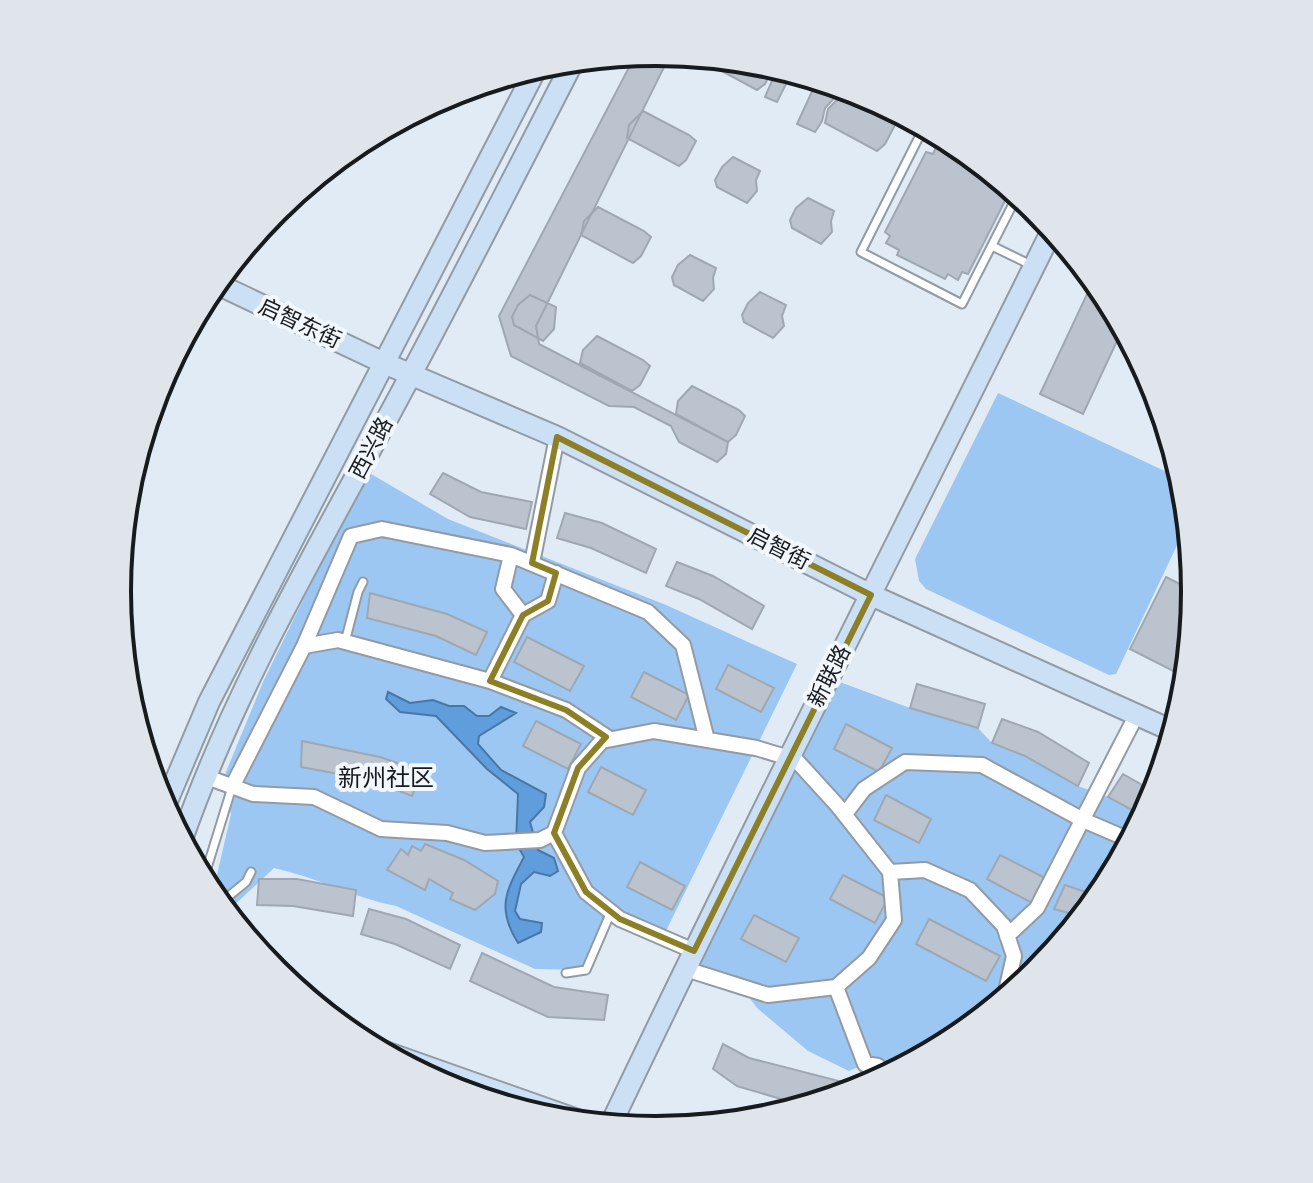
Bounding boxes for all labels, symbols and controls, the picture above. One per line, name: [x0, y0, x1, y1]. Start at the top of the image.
street label: 启智东街: [255, 293, 345, 353]
street label: 西兴路: [344, 413, 398, 483]
street label: 启智街: [744, 522, 814, 574]
street label: 新联路: [803, 641, 855, 711]
district label: 新州社区: [338, 764, 434, 792]

